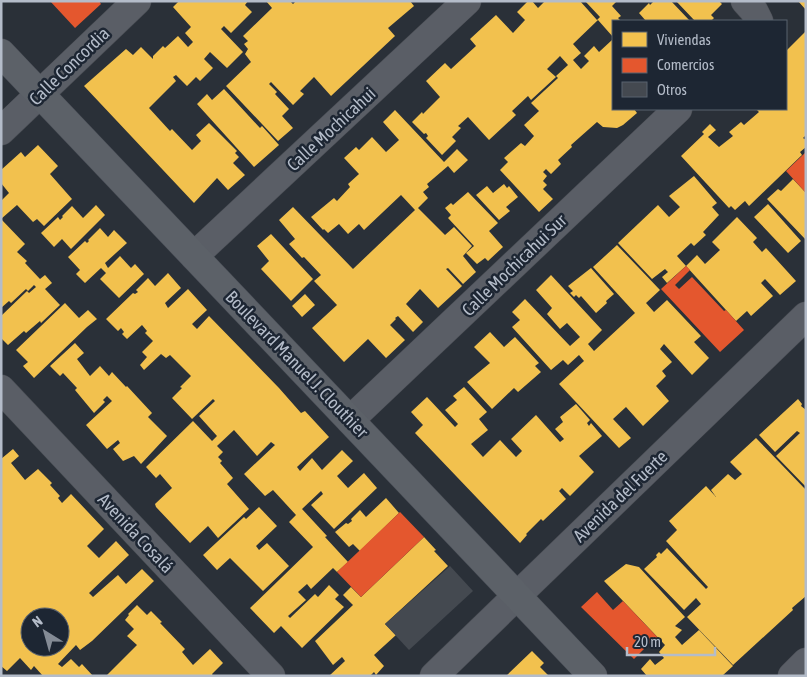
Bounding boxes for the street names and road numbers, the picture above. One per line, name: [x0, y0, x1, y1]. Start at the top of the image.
street label: Calle Concordia: [25, 23, 113, 109]
street label: Calle Mochicahui: [282, 83, 380, 175]
street label: Calle Mochicahui Sur: [457, 209, 571, 320]
street label: Boulevard Manuel J. Clouthier: [221, 286, 373, 442]
street label: Avenida del Fuerte: [569, 446, 671, 546]
street label: Avenida Cosalá: [94, 489, 178, 577]

